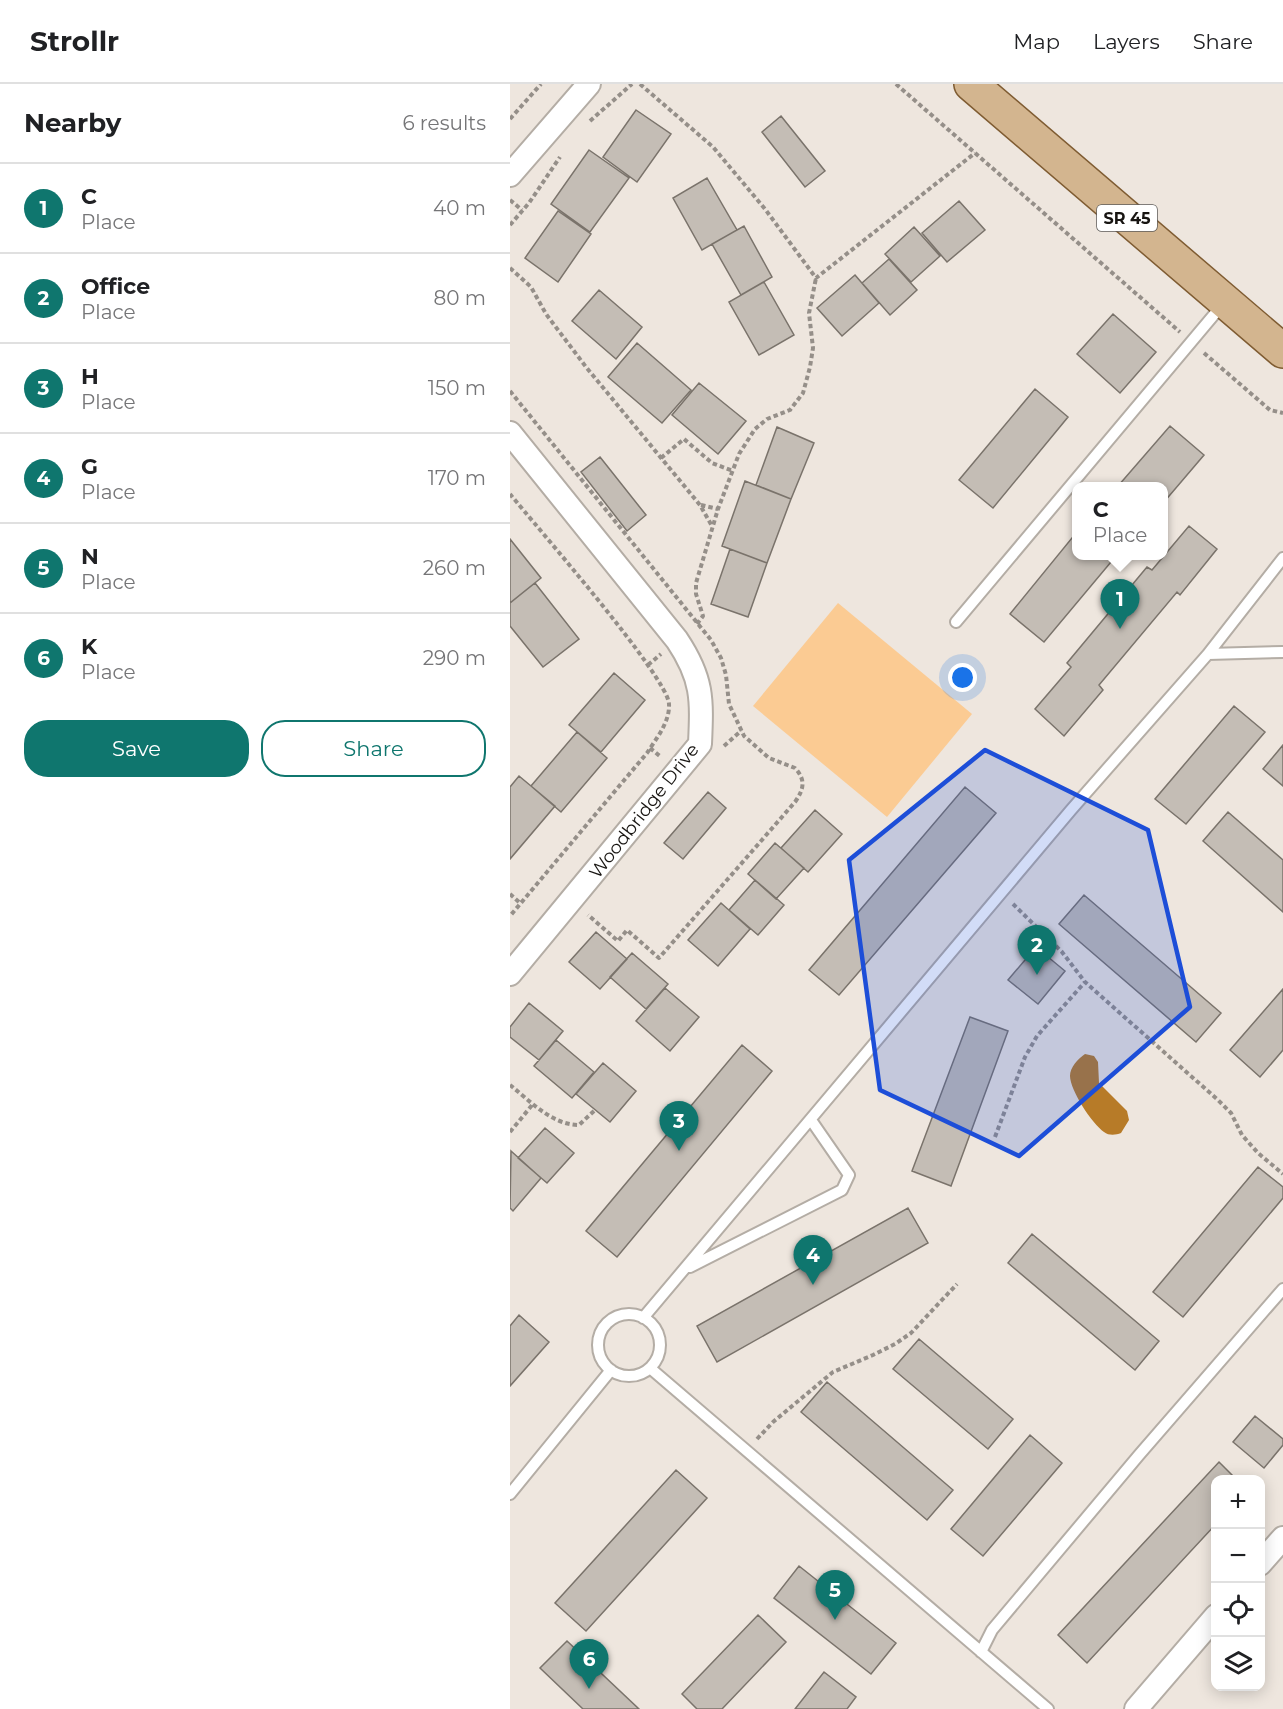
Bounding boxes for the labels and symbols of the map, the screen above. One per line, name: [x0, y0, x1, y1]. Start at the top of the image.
road number: SR 45: [1097, 205, 1157, 231]
pin: 1: [1100, 580, 1140, 629]
your location: [948, 663, 977, 692]
street label: Woodbridge Drive: [584, 739, 704, 883]
pin: 2: [1018, 926, 1056, 975]
pin: 3: [660, 1102, 698, 1151]
pin: 4: [794, 1236, 832, 1285]
pin: 5: [816, 1570, 854, 1620]
pin: 6: [570, 1640, 608, 1689]

